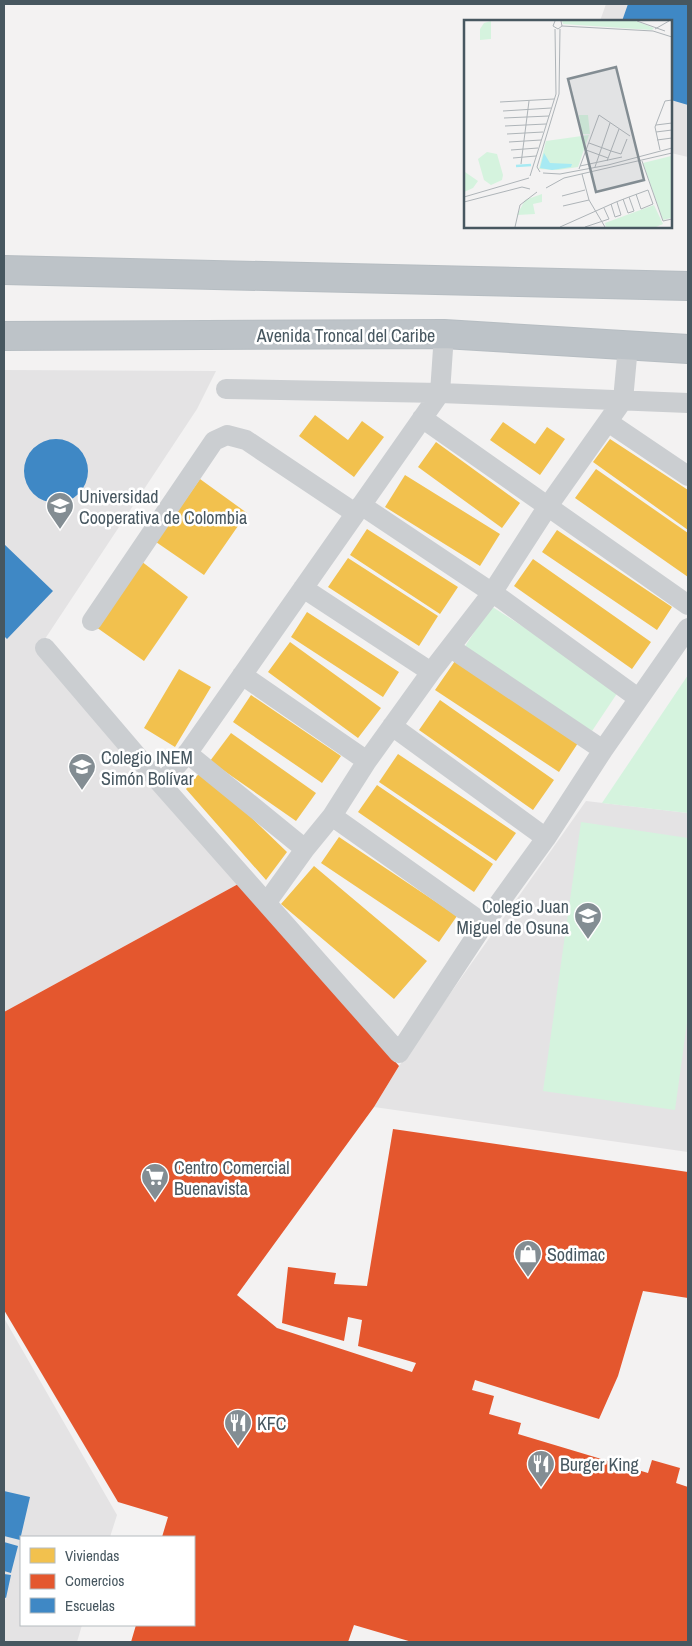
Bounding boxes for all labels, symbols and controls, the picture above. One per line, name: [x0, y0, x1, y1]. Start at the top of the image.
inset map: [464, 20, 672, 228]
street label: Avenida Troncal del Caribe: [256, 323, 435, 348]
place label: Universidad Cooperativa de Colombia: [79, 484, 247, 530]
school or university icon: Universidad Cooperativa de Colombia: [45, 491, 75, 530]
place label: Colegio INEM Simón Bolívar: [101, 745, 194, 791]
school or university icon: Colegio INEM Simón Bolívar: [67, 752, 97, 791]
place label: Colegio Juan Miguel de Osuna: [457, 894, 569, 940]
school or university icon: Colegio Juan Miguel de Osuna: [573, 901, 603, 940]
place label: Centro Comercial Buenavista: [174, 1155, 290, 1201]
supermarket icon: Centro Comercial Buenavista: [140, 1162, 170, 1201]
shop icon: Sodimac: [513, 1239, 543, 1278]
place label: Sodimac: [547, 1242, 605, 1267]
restaurant icon: KFC: [223, 1408, 253, 1447]
place label: KFC: [257, 1411, 287, 1436]
restaurant icon: Burger King: [526, 1449, 556, 1488]
place label: Burger King: [560, 1452, 640, 1477]
legend: [20, 1536, 195, 1626]
text: Viviendas: [65, 1545, 120, 1566]
text: Comercios: [65, 1570, 124, 1591]
text: Escuelas: [65, 1595, 115, 1616]

